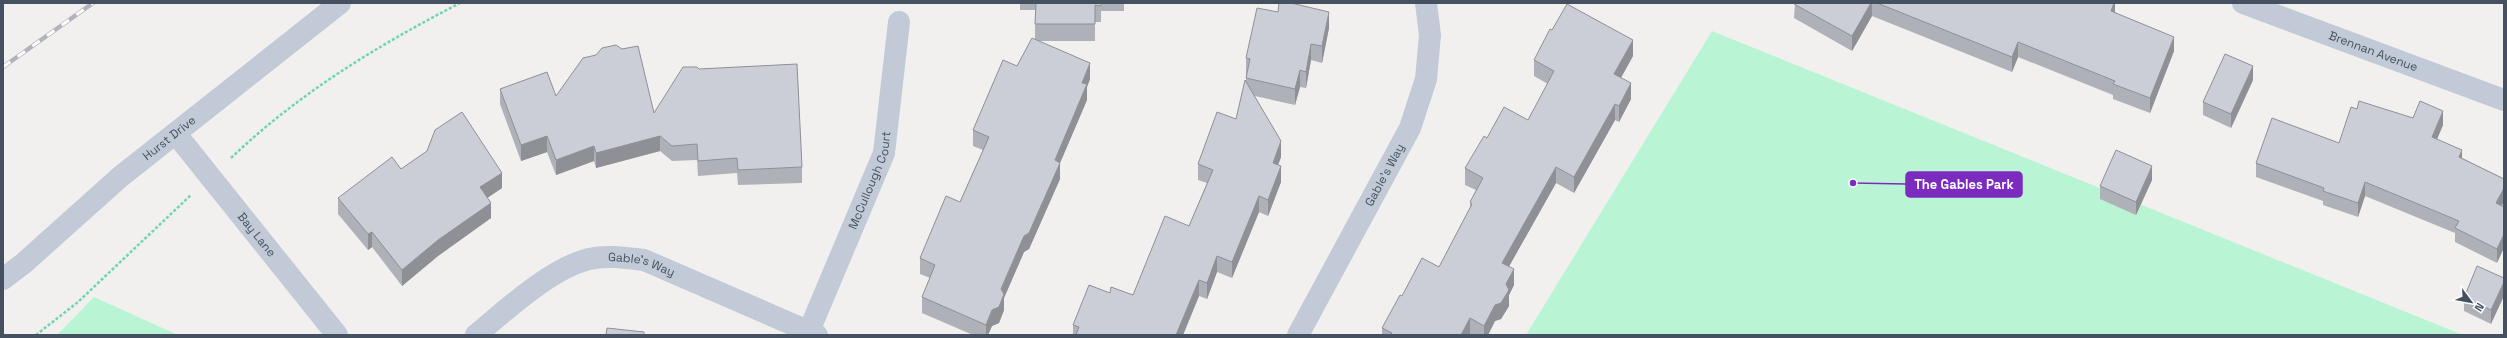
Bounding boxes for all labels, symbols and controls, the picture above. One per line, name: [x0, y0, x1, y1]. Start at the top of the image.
street label: Brennan Avenue: [2327, 28, 2420, 75]
street label: Hurst Drive: [139, 112, 199, 164]
street label: McCullough Court: [845, 130, 894, 232]
street label: Gable's Way: [1361, 141, 1408, 209]
callout: The Gables Park: [1906, 172, 2022, 197]
text: The Gables Park: [1914, 176, 2014, 193]
street label: Bay Lane: [234, 209, 279, 260]
street label: Gable's Way: [608, 249, 677, 280]
north arrow: [2451, 282, 2491, 322]
text: N: [2472, 300, 2487, 314]

